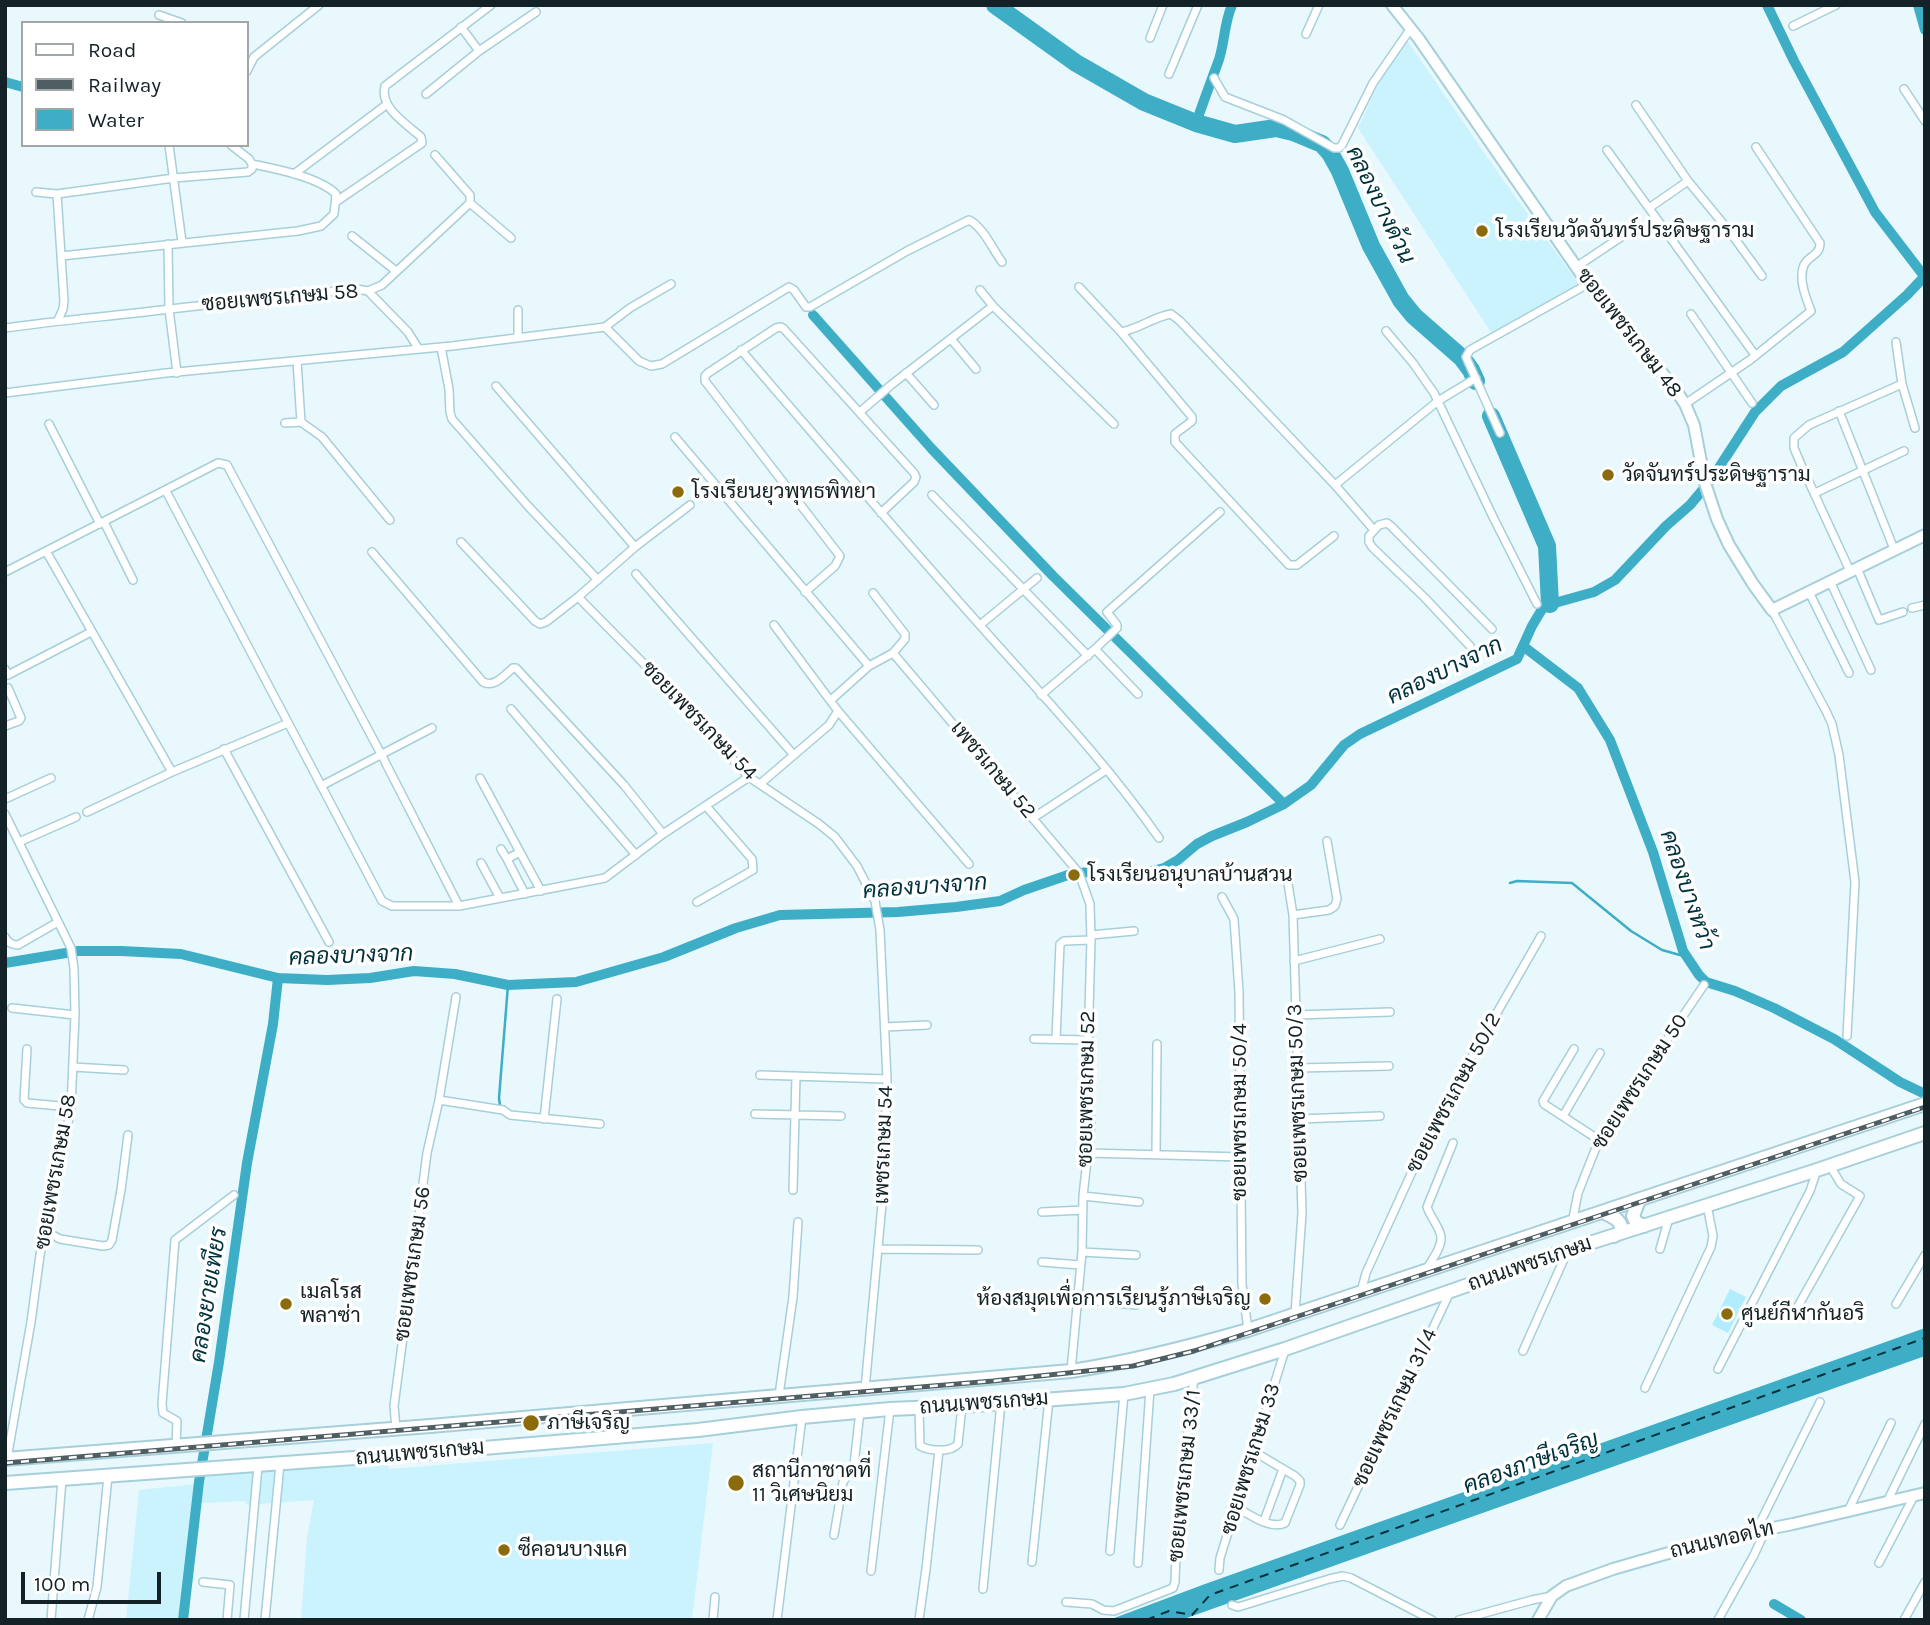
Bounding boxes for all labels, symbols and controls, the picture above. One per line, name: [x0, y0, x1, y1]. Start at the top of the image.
legend: [21, 21, 248, 147]
text: Road: [88, 38, 136, 62]
text: Railway: [88, 73, 161, 97]
text: Water: [88, 108, 144, 132]
water label: คลองบางด้วน: [1340, 142, 1420, 268]
place label: โรงเรียนวัดจันทร์ประดิษฐาราม: [1496, 218, 1754, 244]
marker: โรงเรียนวัดจันทร์ประดิษฐาราม: [1474, 223, 1490, 239]
street label: ซอยเพชรเกษม 48: [1571, 263, 1687, 403]
street label: ซอยเพชรเกษม 58: [201, 279, 359, 317]
place label: วัดจันทร์ประดิษฐาราม: [1622, 462, 1811, 488]
marker: วัดจันทร์ประดิษฐาราม: [1600, 467, 1616, 483]
place label: โรงเรียนยุวพุทธพิทยา: [692, 479, 876, 505]
marker: โรงเรียนยุวพุทธพิทยา: [670, 484, 686, 500]
water label: คลองบางจาก: [1383, 631, 1507, 711]
street label: ซอยเพชรเกษม 54: [636, 656, 762, 786]
street label: เพชรเกษม 52: [945, 716, 1041, 824]
water label: คลองบางหว้า: [1654, 826, 1720, 954]
place label: โรงเรียนอนุบาลบ้านสวน: [1088, 862, 1293, 888]
marker: โรงเรียนอนุบาลบ้านสวน: [1066, 867, 1082, 883]
water label: คลองบางจาก: [862, 869, 988, 905]
water label: คลองบางจาก: [288, 940, 414, 972]
street label: ซอยเพชรเกษม 50/3: [1282, 1003, 1314, 1183]
street label: ซอยเพชรเกษม 50/2: [1401, 1008, 1507, 1178]
street label: ซอยเพชรเกษม 50: [1587, 1009, 1693, 1155]
street label: ซอยเพชรเกษม 52: [1073, 1011, 1101, 1167]
street label: ซอยเพชรเกษม 50/4: [1227, 1023, 1253, 1201]
street label: เพชรเกษม 54: [869, 1085, 899, 1205]
street label: ซอยเพชรเกษม 58: [30, 1092, 82, 1252]
street label: ซอยเพชรเกษม 56: [390, 1185, 436, 1343]
water label: คลองยายเพียร: [185, 1225, 233, 1365]
street label: ถนนเพชรเกษม: [1465, 1231, 1595, 1297]
place label: เมลโรส พลาซ่า: [300, 1279, 362, 1329]
place label: ห้องสมุดเพื่อการเรียนรู้ภาษีเจริญ: [977, 1286, 1251, 1312]
marker: ห้องสมุดเพื่อการเรียนรู้ภาษีเจริญ: [1257, 1291, 1273, 1307]
marker: เมลโรส พลาซ่า: [278, 1296, 294, 1312]
place label: ศูนย์กีฬากันอริ: [1741, 1301, 1864, 1327]
marker: ศูนย์กีฬากันอริ: [1719, 1306, 1735, 1322]
street label: ซอยเพชรเกษม 31/4: [1347, 1324, 1443, 1492]
street label: ซอยเพชรเกษม 33: [1216, 1380, 1286, 1538]
street label: ถนนเพชรเกษม: [919, 1386, 1049, 1420]
street label: ซอยเพชรเกษม 33/1: [1163, 1389, 1207, 1563]
place label: ภาษีเจริญ: [547, 1410, 630, 1436]
marker: ภาษีเจริญ: [521, 1413, 541, 1433]
water label: คลองภาษีเจริญ: [1459, 1426, 1603, 1500]
street label: ถนนเพชรเกษม: [355, 1435, 485, 1471]
place label: สถานีกาชาดที่ 11 วิเศษนิยม: [752, 1458, 871, 1508]
marker: สถานีกาชาดที่ 11 วิเศษนิยม: [726, 1473, 746, 1493]
street label: ถนนเทอดไท: [1668, 1516, 1776, 1564]
place label: ซีคอนบางแค: [518, 1537, 627, 1563]
marker: ซีคอนบางแค: [496, 1542, 512, 1558]
scale bar: [24, 1558, 164, 1602]
text: 100 m: [34, 1572, 91, 1596]

